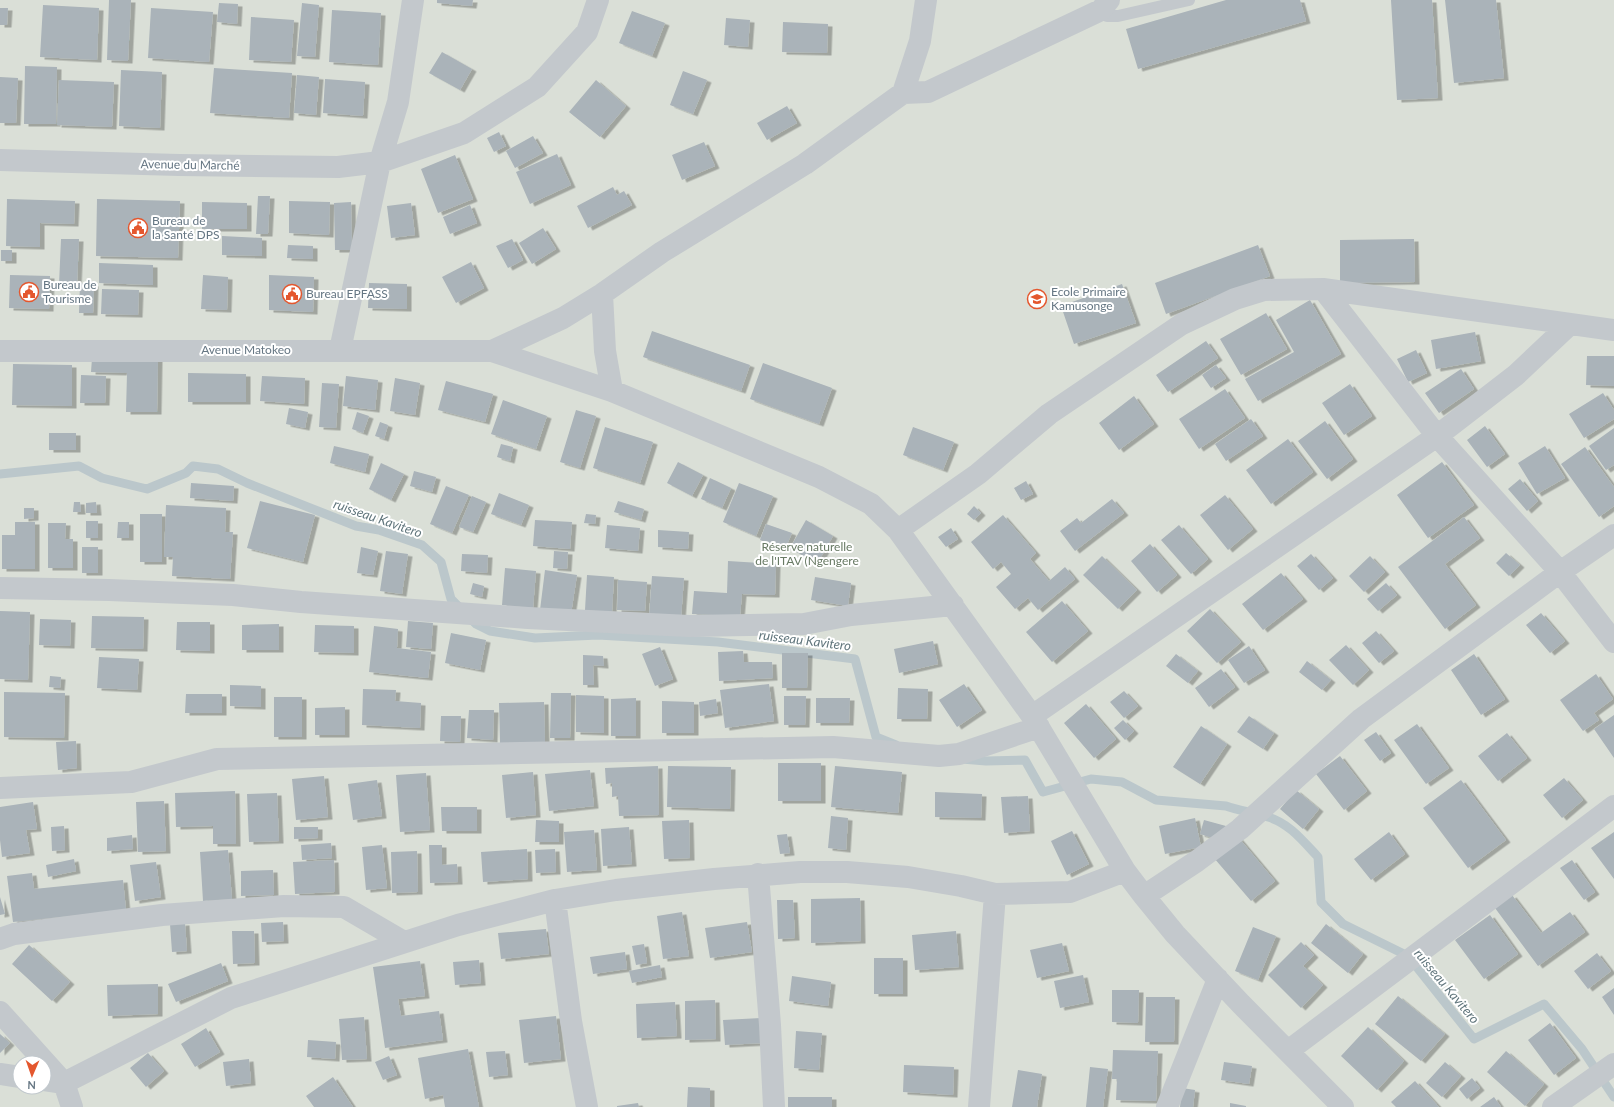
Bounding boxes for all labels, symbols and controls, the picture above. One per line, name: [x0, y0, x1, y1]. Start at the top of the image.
street label: Avenue du Marché: [140, 156, 240, 173]
place label: Bureau de la Santé DPS: [152, 213, 219, 242]
public building icon: Bureau de la Santé DPS: [127, 217, 149, 239]
place label: Bureau de Tourisme: [43, 277, 97, 306]
public building icon: Bureau de Tourisme: [18, 281, 40, 303]
public building icon: Bureau EPFASS: [281, 283, 303, 305]
place label: Ecole Primaire Kamusonge: [1051, 284, 1126, 313]
place label: Bureau EPFASS: [306, 286, 388, 301]
school or university icon: Ecole Primaire Kamusonge: [1026, 288, 1048, 310]
street label: Avenue Matokeo: [201, 342, 291, 357]
water label: ruisseau Kavitero: [332, 495, 425, 541]
park label: Réserve naturelle de l'ITAV (Ngengere: [755, 539, 859, 568]
water label: ruisseau Kavitero: [758, 626, 852, 654]
water label: ruisseau Kavitero: [1411, 945, 1483, 1027]
north arrow: [12, 1055, 52, 1095]
text: N: [27, 1079, 36, 1092]

